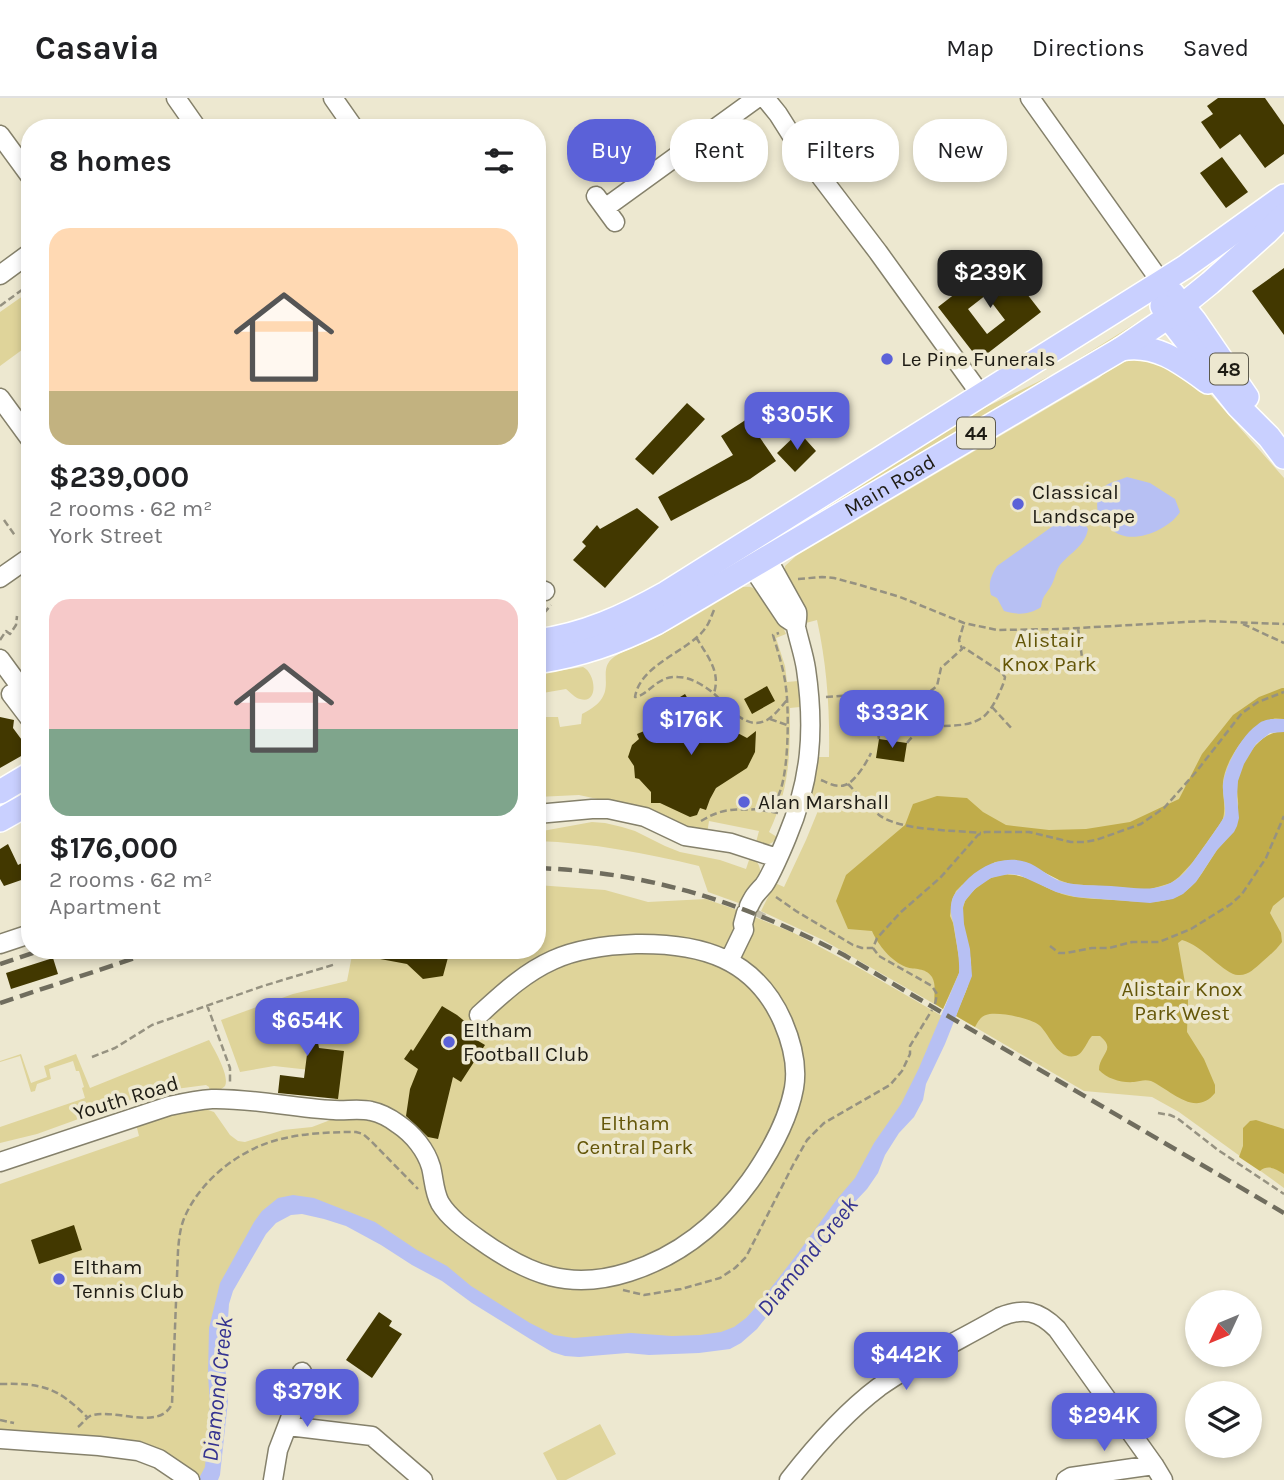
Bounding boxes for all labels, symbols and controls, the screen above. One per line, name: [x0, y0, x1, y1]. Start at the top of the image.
text: Casavia: [35, 29, 159, 67]
text: Map: [946, 34, 994, 62]
text: Directions: [1032, 34, 1145, 62]
text: Saved: [1183, 34, 1249, 62]
chip: Buy: [567, 119, 656, 182]
chip: Rent: [670, 119, 768, 182]
chip: Filters: [782, 119, 899, 182]
chip: New: [913, 119, 1007, 182]
icon: filters: [480, 142, 518, 180]
text: 8 homes: [49, 143, 172, 179]
pin: $239K: [941, 250, 1039, 310]
text: $239K: [953, 259, 1027, 286]
icon: home: [221, 274, 347, 400]
place label: Le Pine Funerals: [901, 347, 1056, 371]
marker: Le Pine Funerals: [879, 351, 895, 367]
road number: 48: [1210, 354, 1248, 384]
pin: $305K: [748, 392, 846, 452]
text: $305K: [760, 401, 834, 428]
road number: 44: [957, 418, 995, 448]
street label: Main Road: [840, 449, 940, 521]
text: $239,000: [49, 459, 189, 495]
place label: Classical Landscape: [1032, 480, 1135, 528]
text: 2 rooms · 62 m²: [49, 495, 213, 522]
marker: Classical Landscape: [1010, 496, 1026, 512]
text: York Street: [49, 522, 163, 549]
park label: Alistair Knox Park: [1001, 628, 1097, 676]
icon: home: [221, 645, 347, 771]
pin: $332K: [843, 690, 941, 750]
pin: $176K: [642, 698, 740, 757]
text: $332K: [855, 699, 929, 726]
text: $176K: [659, 706, 723, 733]
place label: Alan Marshall: [758, 790, 889, 814]
marker: Alan Marshall: [736, 794, 752, 810]
text: $176,000: [49, 830, 178, 866]
text: 2 rooms · 62 m²: [49, 866, 213, 893]
text: Apartment: [49, 893, 161, 920]
park label: Alistair Knox Park West: [1121, 977, 1243, 1025]
pin: $654K: [258, 998, 356, 1058]
text: $654K: [271, 1007, 343, 1034]
place label: Eltham Football Club: [463, 1018, 589, 1066]
marker: Eltham Football Club: [441, 1034, 457, 1050]
street label: Youth Road: [71, 1071, 181, 1125]
park label: Eltham Central Park: [577, 1111, 694, 1159]
water label: Diamond Creek: [751, 1191, 864, 1321]
place label: Eltham Tennis Club: [73, 1255, 184, 1303]
marker: Eltham Tennis Club: [51, 1271, 67, 1287]
north arrow: [1185, 1290, 1262, 1367]
map controls: [1185, 1290, 1262, 1458]
water label: Diamond Creek: [196, 1315, 239, 1463]
pin: $442K: [857, 1332, 955, 1392]
text: $442K: [870, 1341, 942, 1368]
pin: $379K: [258, 1370, 356, 1429]
text: $379K: [272, 1378, 342, 1405]
button: layers: [1185, 1381, 1262, 1458]
pin: $294K: [1055, 1394, 1153, 1453]
text: $294K: [1068, 1402, 1140, 1429]

